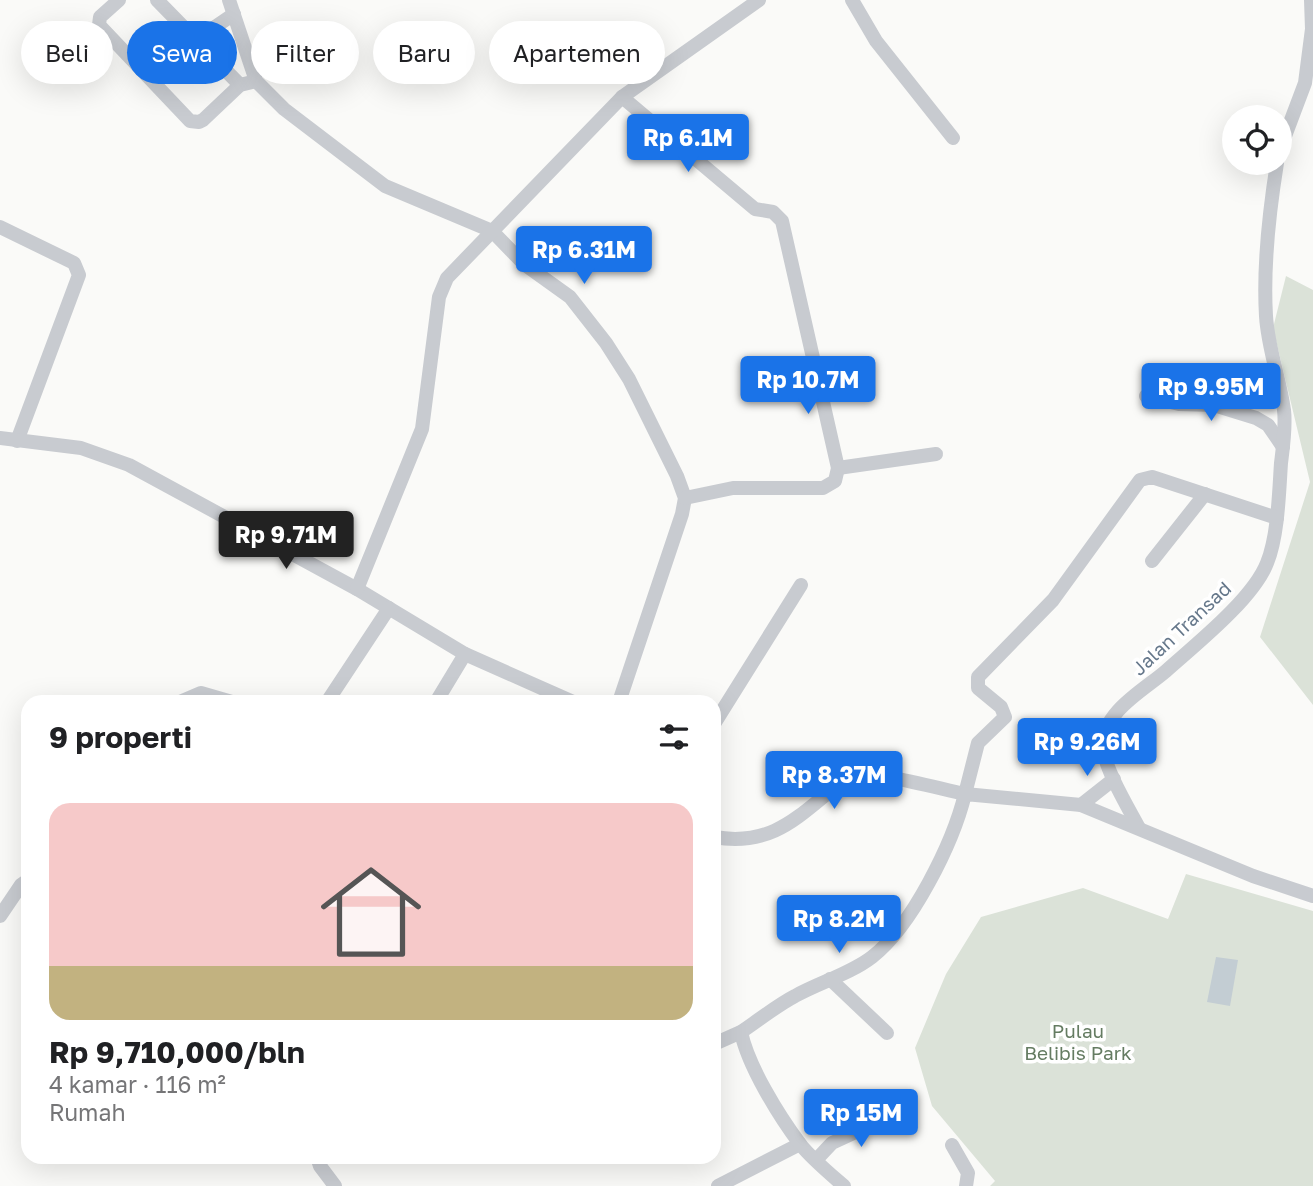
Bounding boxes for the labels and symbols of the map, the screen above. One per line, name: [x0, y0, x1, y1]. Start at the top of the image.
pin: Rp 6.1M: [623, 114, 753, 174]
pin: Rp 6.31M: [512, 226, 656, 286]
pin: Rp 10.7M: [736, 356, 880, 416]
pin: Rp 9.95M: [1139, 364, 1283, 423]
pin: Rp 9.71M: [214, 512, 358, 571]
street label: Jalan Transad: [1127, 576, 1235, 680]
pin: Rp 9.26M: [1015, 718, 1159, 778]
pin: Rp 8.37M: [762, 752, 906, 811]
pin: Rp 8.2M: [774, 895, 904, 955]
park label: Pulau Belibis Park: [1024, 1019, 1132, 1064]
pin: Rp 15M: [804, 1090, 918, 1149]

